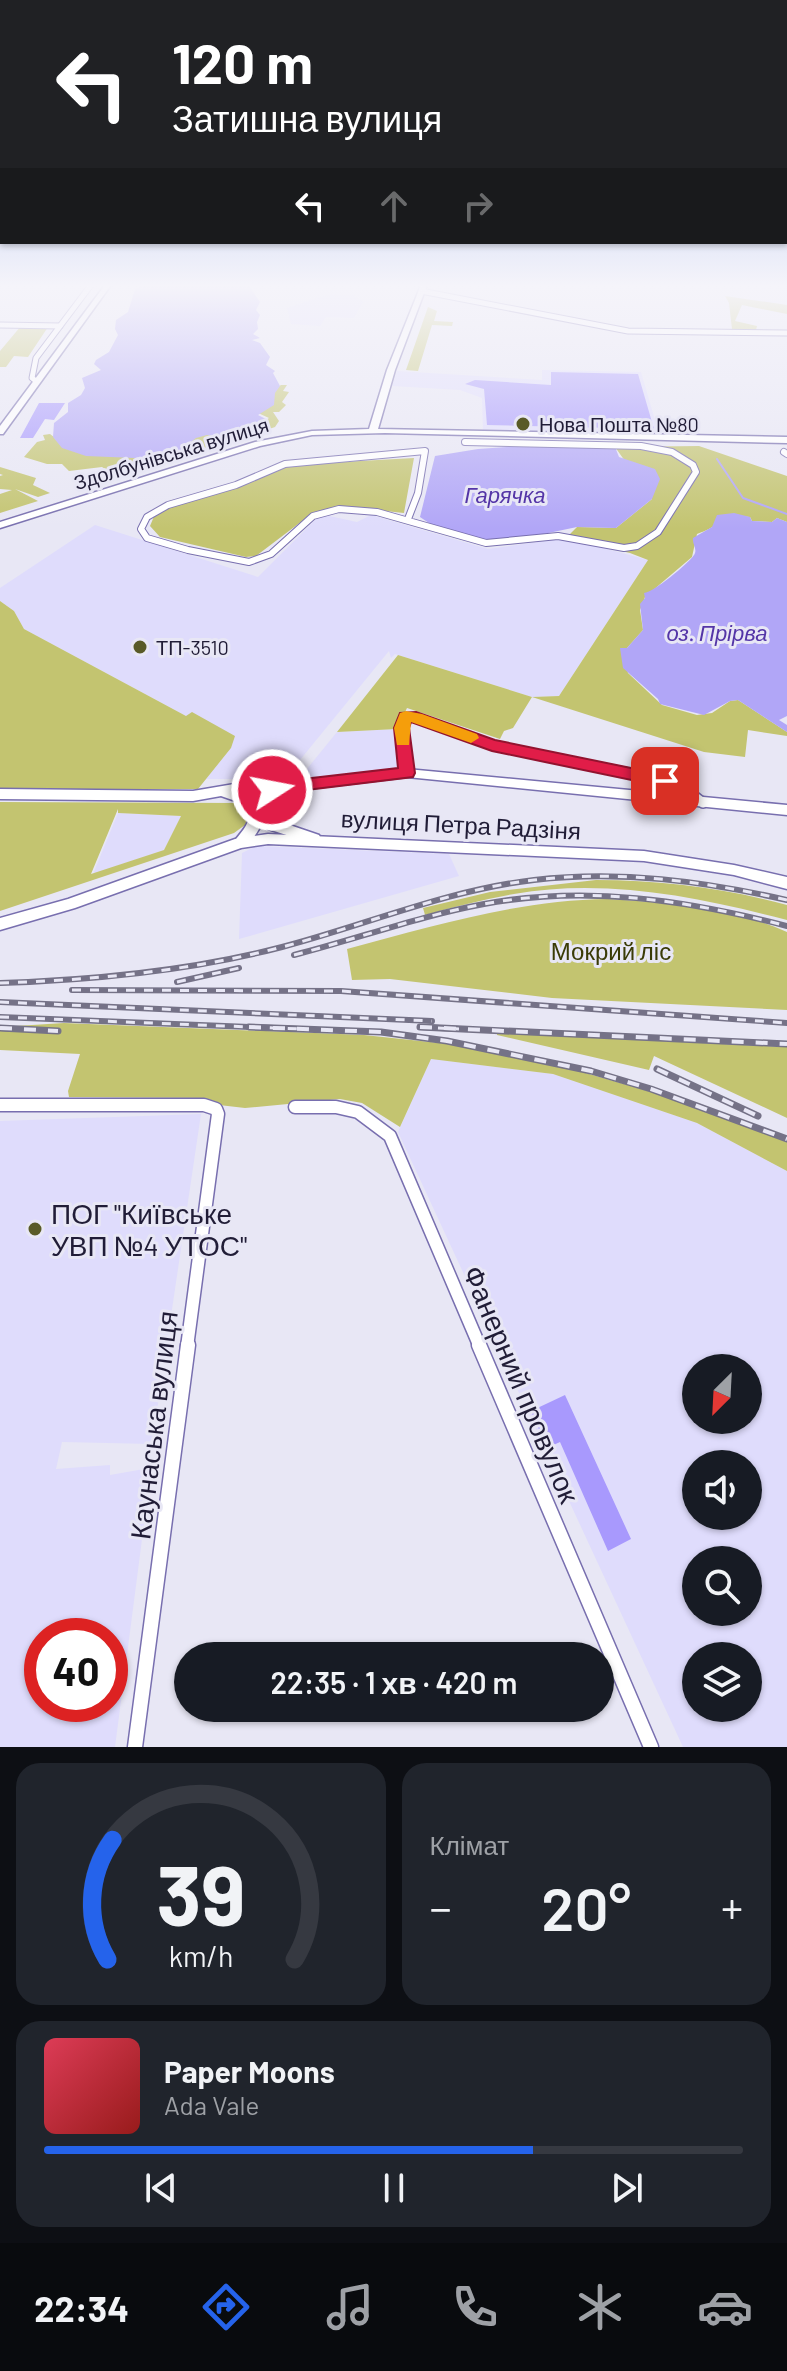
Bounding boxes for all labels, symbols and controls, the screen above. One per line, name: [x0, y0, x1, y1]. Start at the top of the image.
text: 120 m: [172, 28, 313, 95]
icon: left: [40, 32, 144, 136]
text: Затишна вулиця: [172, 96, 442, 139]
icon: left: [288, 184, 332, 228]
icon: ahead: [372, 184, 416, 228]
icon: right: [456, 184, 500, 228]
street label: Здолбунівська вулиця: [71, 412, 271, 494]
place label: Нова Пошта №80: [539, 412, 699, 436]
marker: Нова Пошта №80: [514, 415, 532, 433]
water label: Гарячка: [464, 481, 546, 508]
water label: оз. Прірва: [667, 619, 767, 646]
place label: ТП-3510: [156, 635, 229, 659]
marker: ТП-3510: [131, 638, 149, 656]
pin: [631, 747, 699, 815]
position arrow: [230, 748, 314, 832]
icon: arrive: [643, 759, 687, 803]
street label: вулиця Петра Радзіня: [340, 803, 582, 845]
park label: Мокрий ліс: [551, 936, 671, 965]
place label: ПОГ "Київське УВП №4 УТОС": [51, 1196, 247, 1262]
marker: ПОГ "Київське УВП №4 УТОС": [26, 1220, 44, 1238]
street label: Фанерний провулок: [457, 1260, 588, 1508]
street label: Каунаська вулиця: [122, 1309, 184, 1541]
north arrow: [682, 1354, 762, 1434]
map controls: [682, 1354, 762, 1722]
button: sound: [682, 1450, 762, 1530]
button: search: [682, 1546, 762, 1626]
speed limit sign: 40: [24, 1618, 128, 1722]
button: layers: [682, 1642, 762, 1722]
text: 22:35 · 1 хв · 420 m: [271, 1664, 517, 1700]
text: Клімат: [430, 1829, 509, 1860]
text: 39: [156, 1843, 245, 1943]
text: 20°: [541, 1871, 631, 1943]
text: −: [430, 1880, 452, 1933]
text: +: [721, 1880, 743, 1933]
text: km/h: [168, 1938, 233, 1973]
text: Paper Moons: [164, 2053, 335, 2089]
text: Ada Vale: [164, 2089, 259, 2120]
icon: previous: [139, 2166, 183, 2210]
icon: pause: [372, 2166, 416, 2210]
icon: next: [605, 2166, 649, 2210]
icon: directions: [198, 2279, 254, 2335]
icon: music: [322, 2279, 378, 2335]
icon: phone: [447, 2279, 503, 2335]
icon: climate: [572, 2279, 628, 2335]
icon: car: [697, 2279, 753, 2335]
text: 22:34: [34, 2286, 129, 2329]

